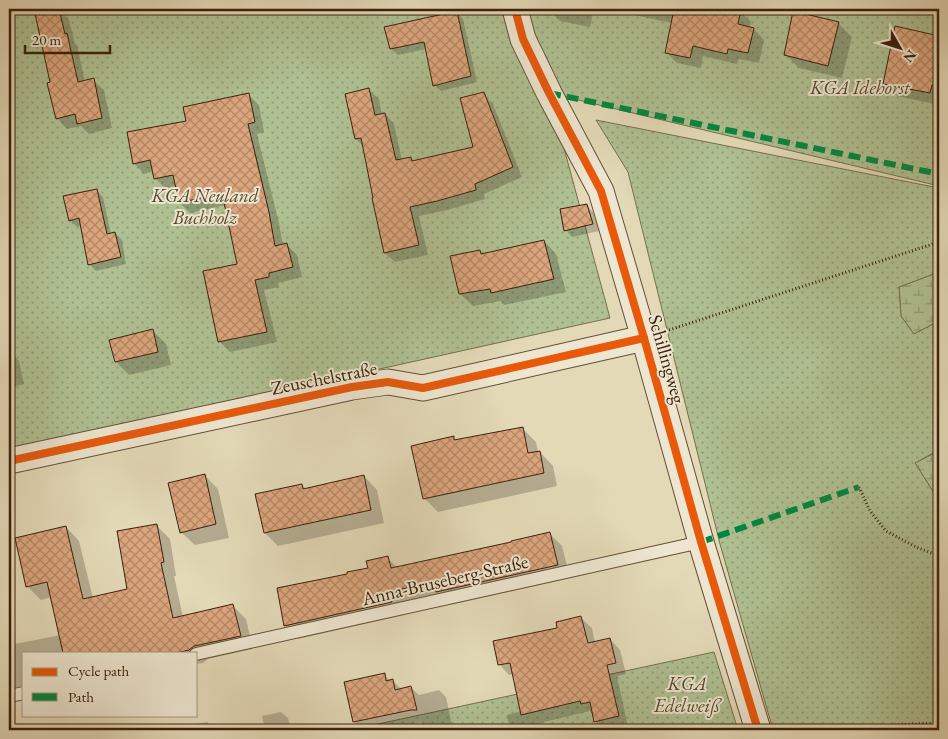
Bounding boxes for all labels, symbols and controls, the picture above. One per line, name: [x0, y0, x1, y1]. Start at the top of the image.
scale bar: [25, 22, 110, 54]
north arrow: [876, 22, 926, 72]
text: 20 m: [32, 30, 61, 49]
text: N: [899, 46, 921, 67]
park label: KGA Idehorst: [809, 75, 911, 100]
park label: KGA Neuland Buchholz: [150, 183, 259, 230]
street label: Schillingweg: [642, 312, 692, 407]
street label: Zeuschelstraße: [269, 355, 379, 401]
street label: Anna-Bruseberg-Straße: [358, 549, 531, 612]
legend: [22, 652, 198, 716]
text: Cycle path: [68, 661, 130, 680]
park label: KGA Edelweiß: [653, 671, 722, 718]
text: Path: [68, 687, 94, 706]

